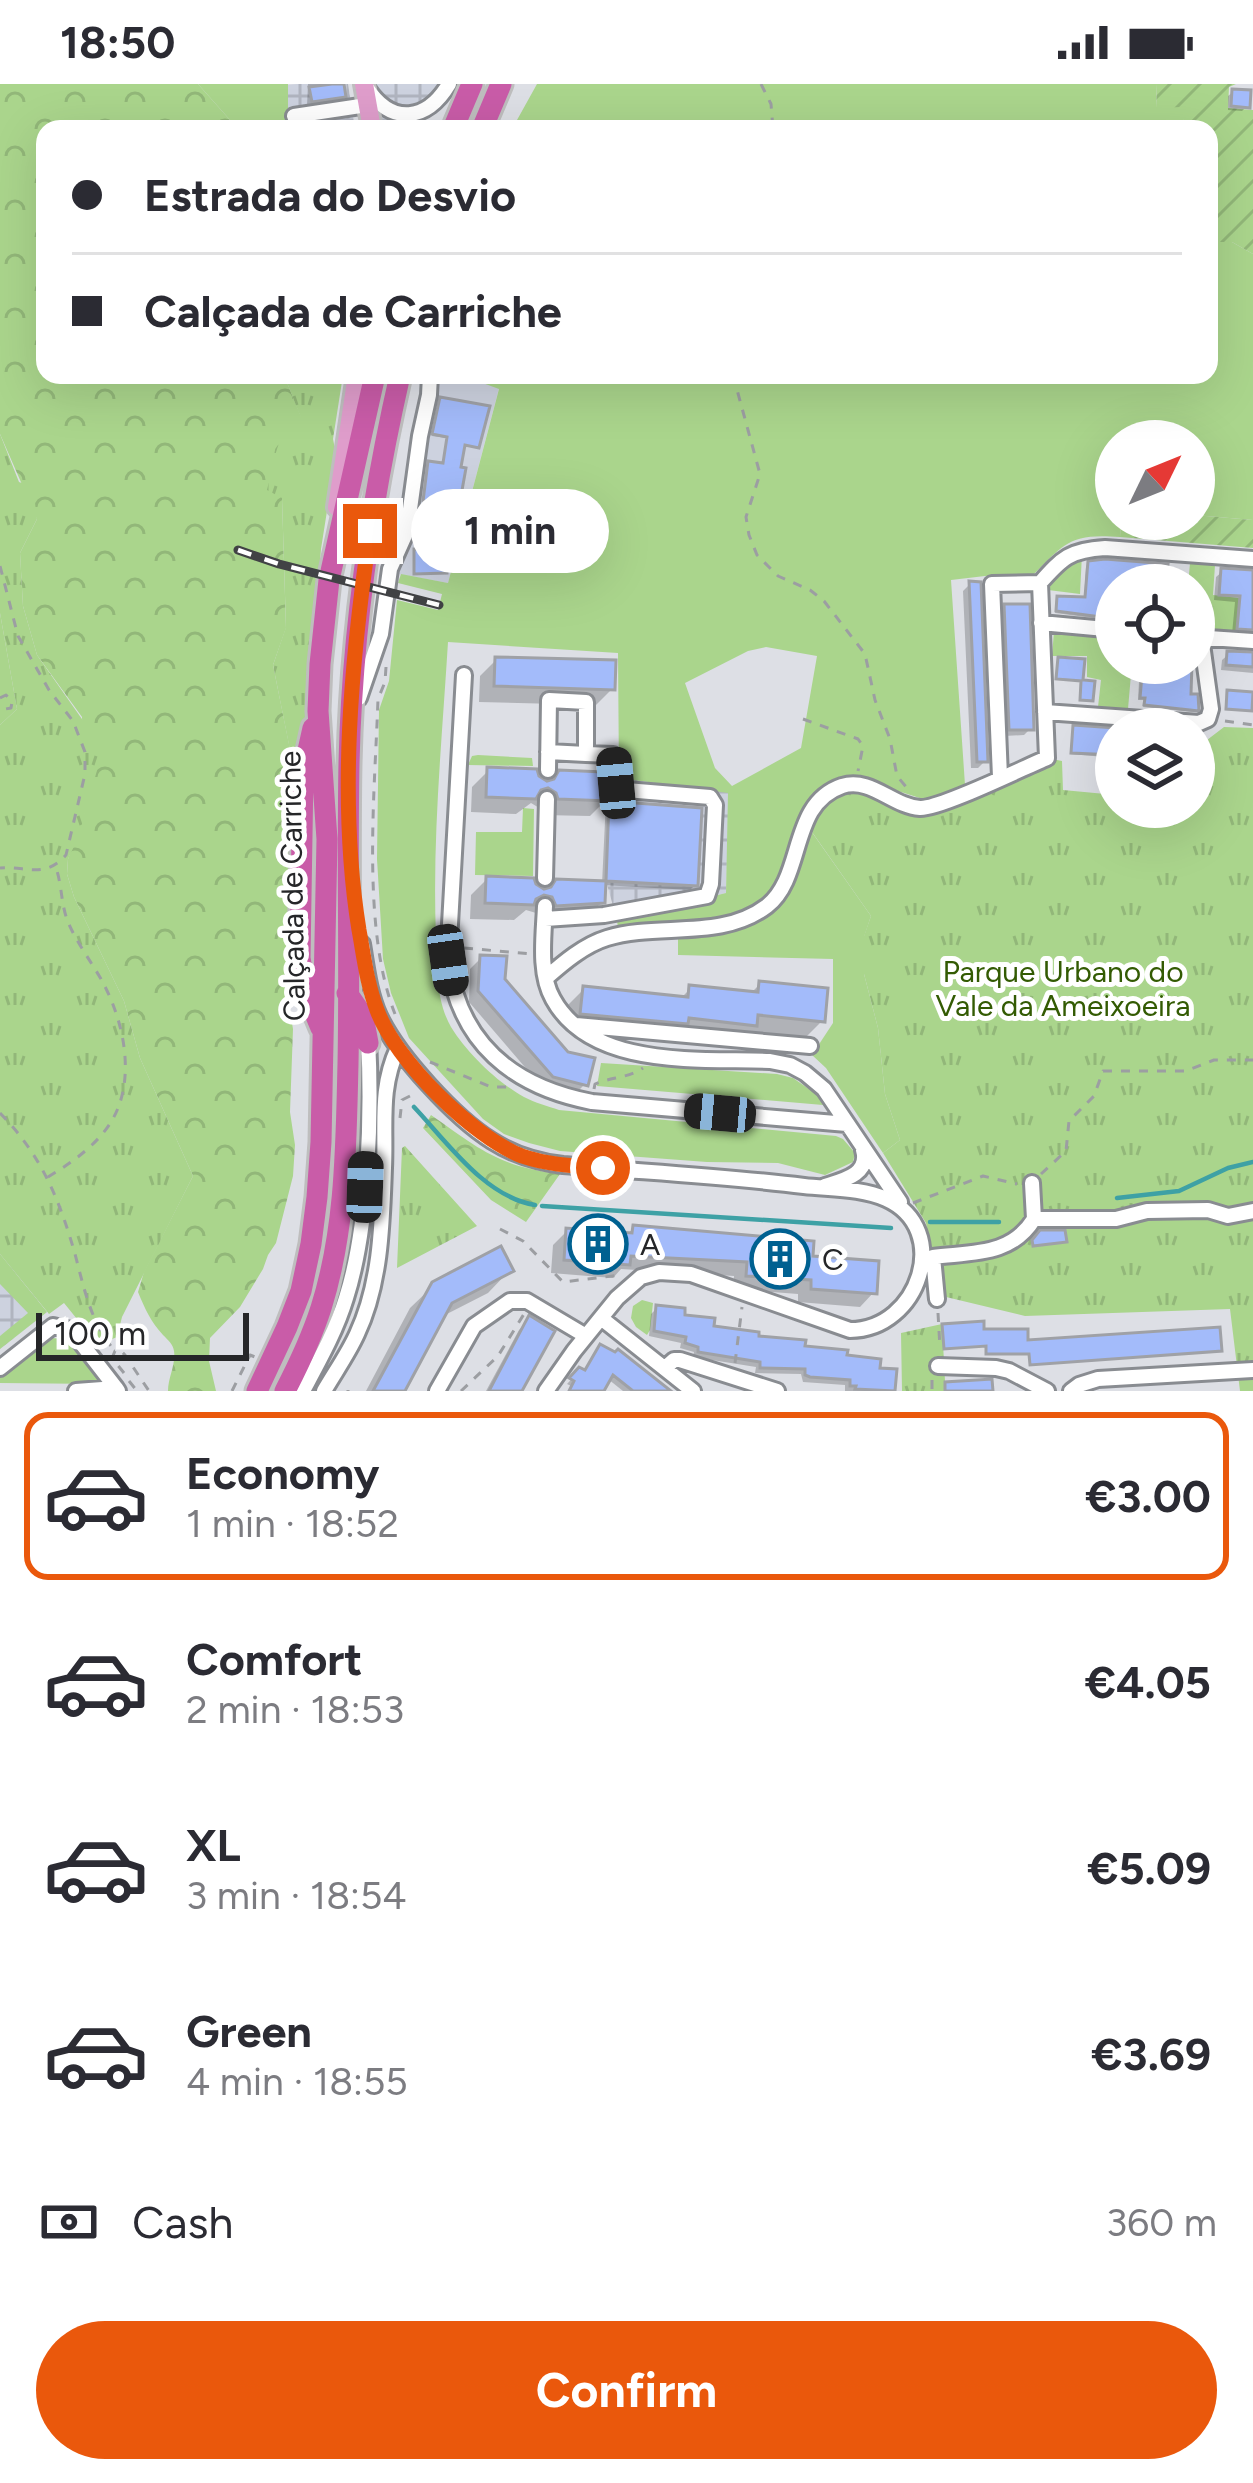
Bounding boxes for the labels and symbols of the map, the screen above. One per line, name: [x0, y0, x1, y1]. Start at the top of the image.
north arrow: [1095, 420, 1215, 540]
callout: 1 min: [412, 489, 610, 573]
route end: [343, 504, 397, 558]
car: [595, 746, 637, 820]
street label: Calçada de Carriche: [271, 751, 313, 1021]
car: [425, 922, 471, 998]
park label: Parque Urbano do Vale da Ameixoeira: [935, 953, 1191, 1024]
car: [683, 1092, 757, 1134]
route start: [576, 1141, 630, 1195]
car: [346, 1150, 384, 1224]
building icon: A: [567, 1213, 629, 1275]
place label: A: [640, 1226, 661, 1263]
building icon: C: [749, 1228, 811, 1290]
place label: C: [822, 1241, 844, 1278]
scale bar: [36, 1307, 249, 1360]

